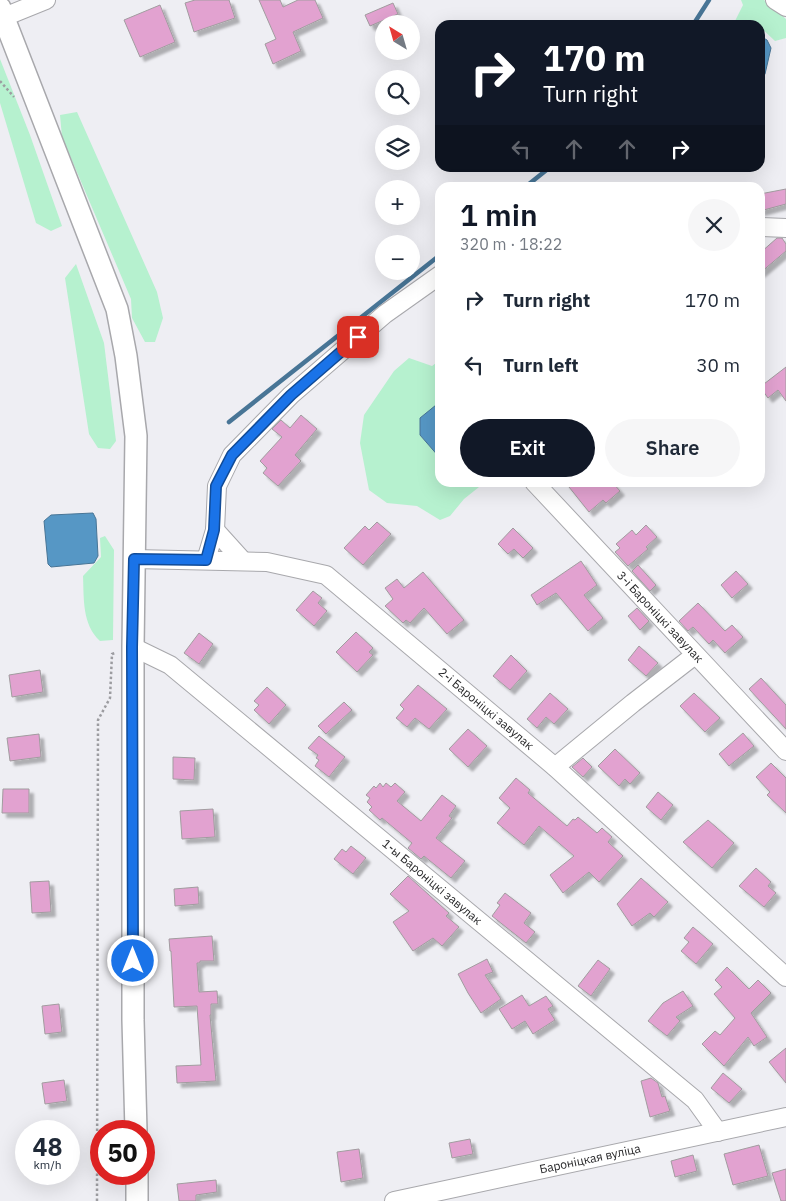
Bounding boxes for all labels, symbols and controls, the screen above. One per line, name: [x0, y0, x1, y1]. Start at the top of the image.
north arrow: [375, 15, 420, 60]
map controls: [375, 15, 420, 280]
text: 170 m: [543, 35, 646, 81]
icon: right: [460, 40, 525, 105]
button: search: [375, 70, 420, 115]
text: Turn right: [543, 79, 638, 108]
button: layers: [375, 125, 420, 170]
icon: left: [507, 135, 535, 163]
icon: ahead: [560, 135, 588, 163]
icon: ahead: [613, 135, 641, 163]
icon: right: [666, 135, 694, 163]
button: +: [375, 180, 420, 225]
text: 1 min: [460, 195, 538, 234]
button: close: [688, 199, 740, 251]
text: 320 m · 18:22: [460, 234, 562, 254]
button: −: [375, 235, 420, 280]
icon: right: [460, 286, 488, 314]
text: Turn right: [503, 288, 590, 312]
text: 170 m: [685, 288, 740, 312]
pin: [337, 316, 379, 358]
icon: arrive: [344, 323, 372, 351]
icon: left: [460, 351, 488, 379]
text: Turn left: [503, 353, 579, 377]
text: 30 m: [696, 353, 740, 377]
button: Exit: [460, 419, 595, 477]
button: Share: [605, 419, 740, 477]
street label: 3-і Бароніцкі завулак: [614, 568, 707, 666]
street label: 2-і Бароніцкі завулак: [436, 664, 537, 753]
street label: 1-ы Бароніцкі завулак: [379, 836, 485, 928]
position arrow: [106, 934, 158, 986]
speed limit sign: 50: [90, 1120, 155, 1185]
text: 48: [32, 1130, 63, 1163]
street label: Бароніцкая вуліца: [538, 1140, 642, 1177]
text: km/h: [33, 1157, 62, 1172]

